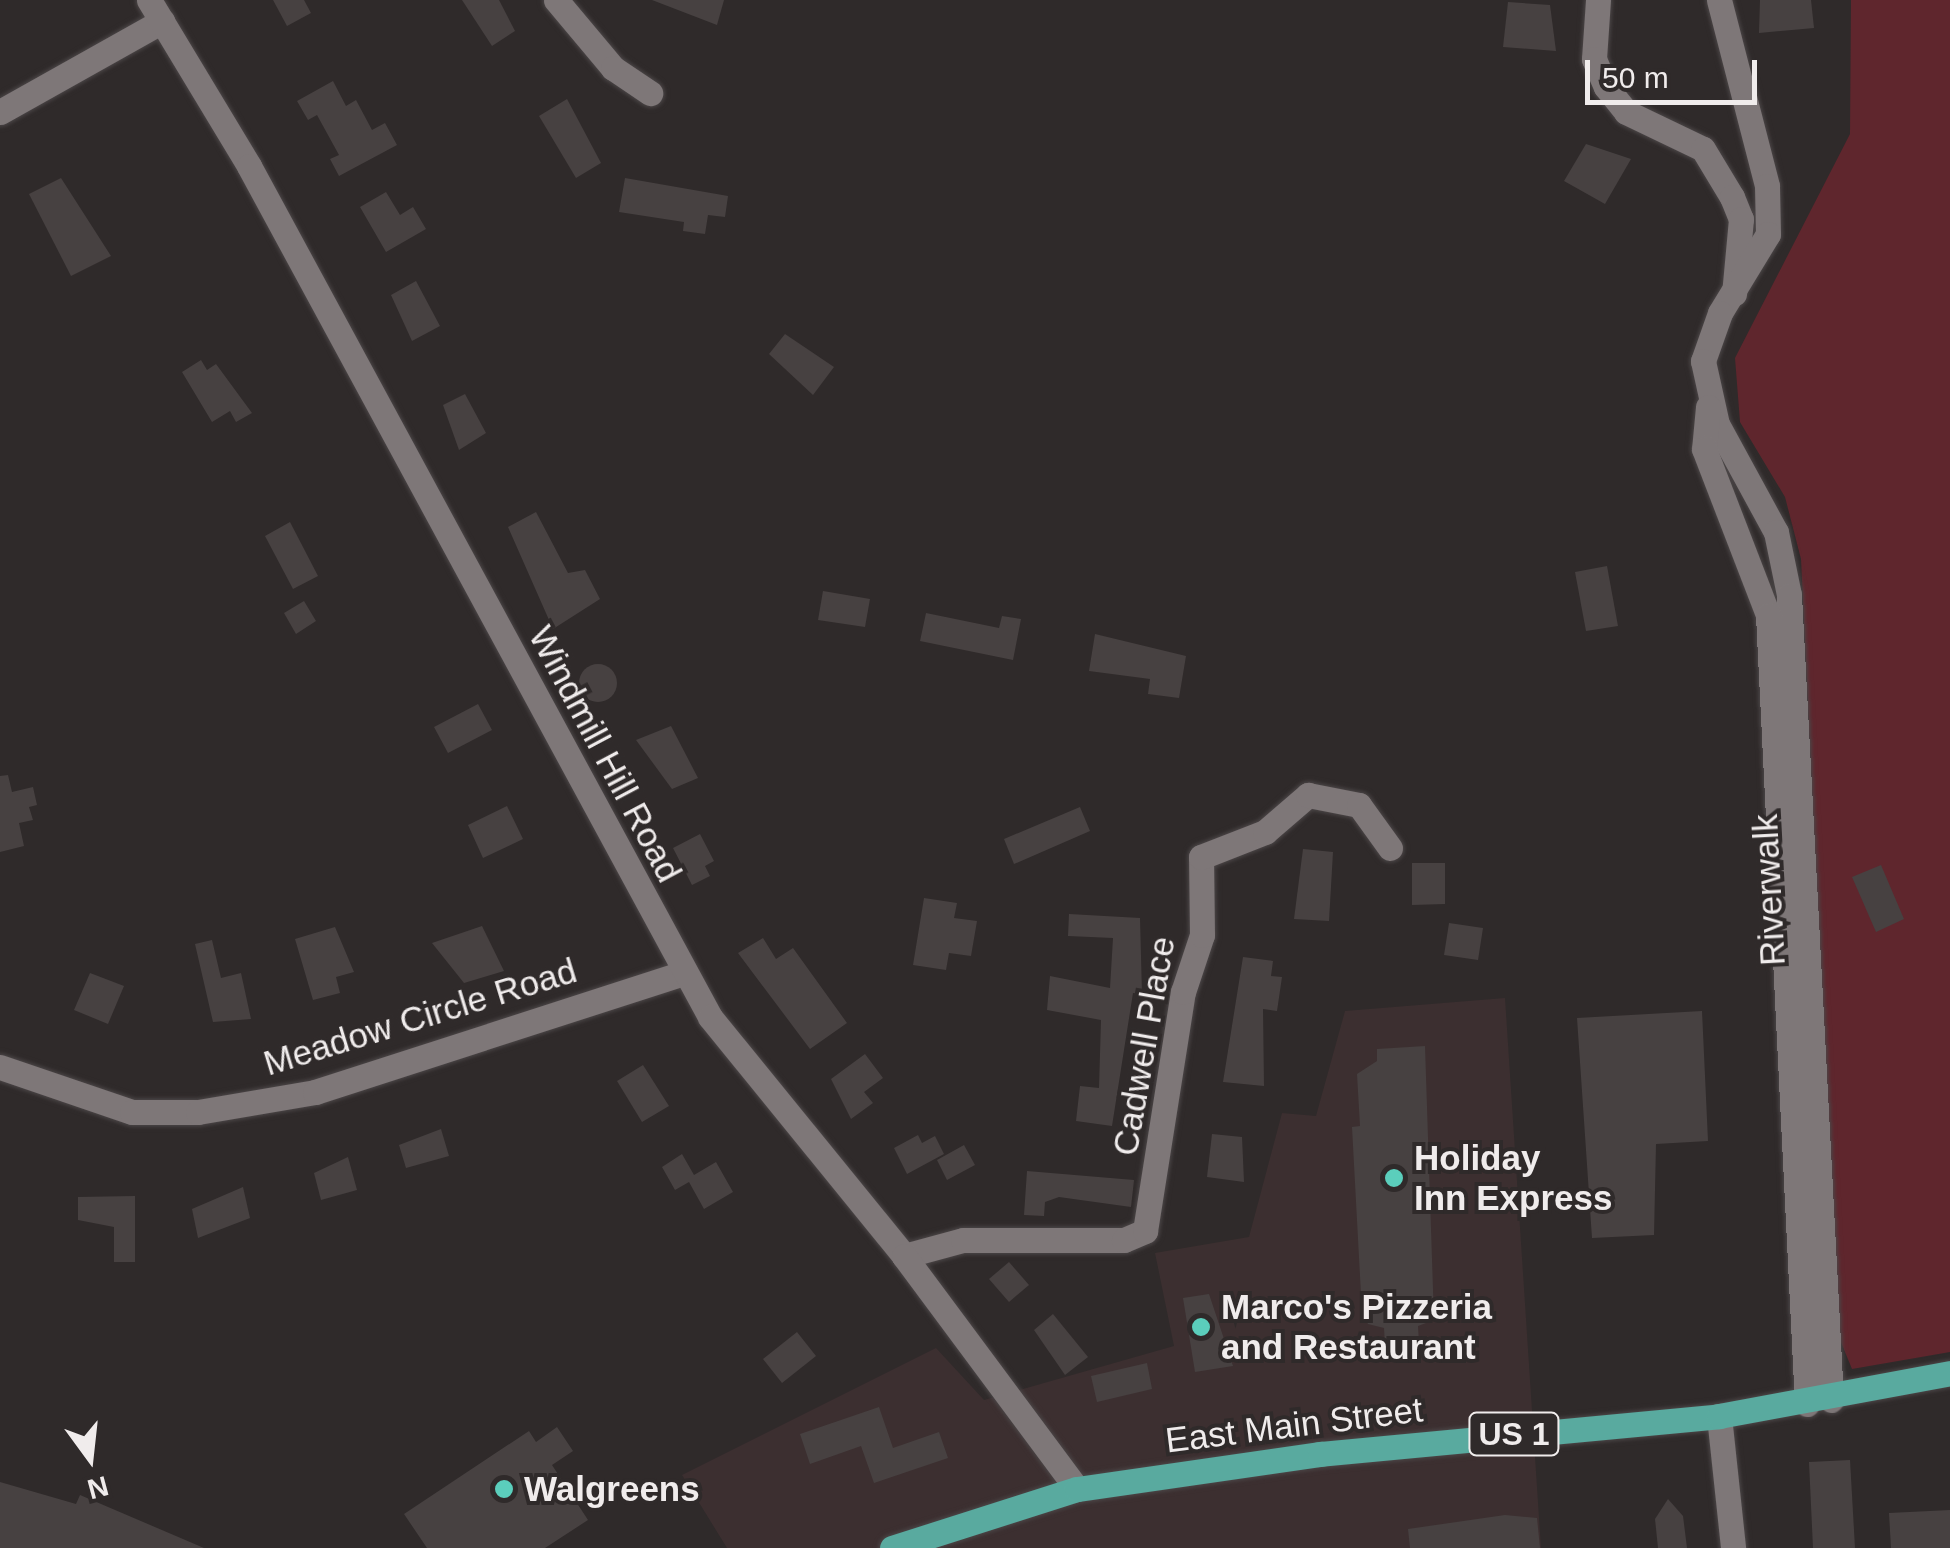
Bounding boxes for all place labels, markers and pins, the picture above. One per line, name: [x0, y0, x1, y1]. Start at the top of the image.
place label: Holiday Inn Express: [1414, 1137, 1612, 1219]
marker: Holiday Inn Express: [1383, 1167, 1405, 1189]
place label: Marco's Pizzeria and Restaurant: [1221, 1286, 1492, 1368]
marker: Marco's Pizzeria and Restaurant: [1190, 1316, 1212, 1338]
place label: Walgreens: [524, 1468, 700, 1510]
marker: Walgreens: [493, 1478, 515, 1500]

